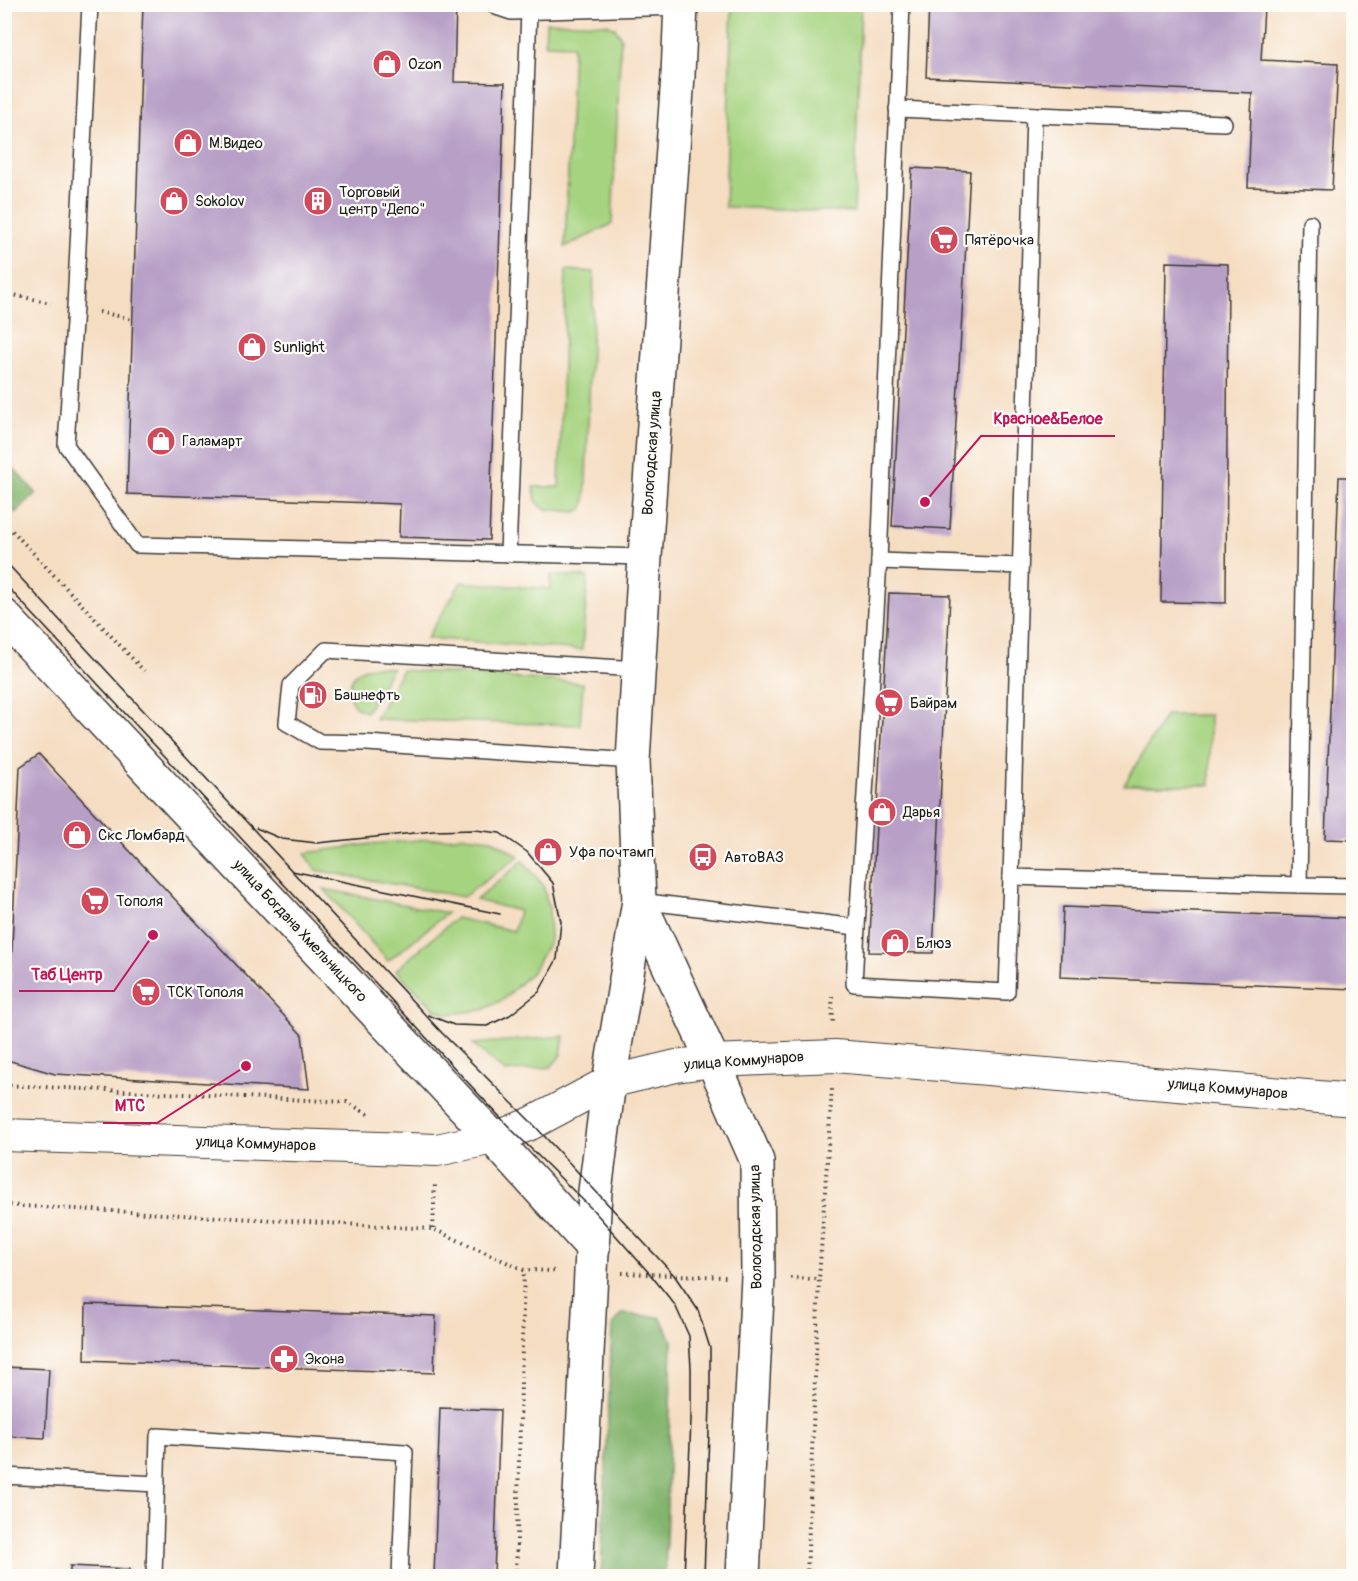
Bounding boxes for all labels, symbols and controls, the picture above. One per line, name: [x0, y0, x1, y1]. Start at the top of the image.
shop icon: Ozon: [371, 48, 403, 80]
place label: Ozon: [408, 55, 442, 74]
shop icon: М.Видео: [172, 127, 204, 159]
place label: М.Видео: [209, 134, 263, 153]
place label: Торговый центр "Депо": [339, 183, 425, 219]
shop icon: Sokolov: [158, 185, 190, 217]
building icon: Торговый центр "Депо": [302, 185, 334, 217]
place label: Sokolov: [195, 192, 245, 211]
supermarket icon: Пятёрочка: [928, 224, 960, 256]
place label: Пятёрочка: [965, 231, 1034, 250]
shop icon: Sunlight: [236, 331, 268, 363]
place label: Sunlight: [273, 338, 326, 357]
street label: Вологодская улица: [638, 390, 666, 516]
callout: Красное&Белое: [981, 402, 1115, 436]
text: Красное&Белое: [993, 409, 1104, 429]
shop icon: Галамарт: [145, 425, 177, 457]
place label: Галамарт: [182, 432, 243, 451]
fuel station icon: Башнефть: [297, 679, 329, 711]
place label: Башнефть: [334, 686, 401, 705]
supermarket icon: Байрам: [873, 687, 905, 719]
place label: Байрам: [910, 694, 957, 713]
shop icon: Дарья: [866, 796, 898, 828]
place label: Дарья: [902, 803, 940, 822]
shop icon: Скс Ломбард: [61, 819, 93, 851]
place label: Скс Ломбард: [98, 826, 184, 845]
shop icon: Уфа почтамп: [532, 836, 564, 868]
bus stop icon: АвтоВАЗ: [687, 841, 719, 873]
place label: Уфа почтамп: [569, 843, 654, 862]
place label: АвтоВАЗ: [724, 848, 784, 867]
street label: улица Богдана Хмельницкого: [228, 855, 371, 1006]
supermarket icon: Тополя: [79, 885, 111, 917]
place label: Тополя: [116, 892, 163, 911]
shop icon: Блюз: [879, 927, 911, 959]
place label: Блюз: [916, 934, 952, 953]
callout: Таб Центр: [19, 957, 114, 991]
text: Таб Центр: [30, 965, 103, 985]
supermarket icon: ТСК Тополя: [130, 976, 162, 1008]
place label: ТСК Тополя: [167, 983, 243, 1002]
street label: улица Коммунаров: [682, 1047, 805, 1075]
street label: улица Коммунаров: [1166, 1074, 1289, 1104]
callout: МТС: [103, 1089, 157, 1123]
text: МТС: [115, 1096, 145, 1116]
street label: улица Коммунаров: [194, 1132, 317, 1156]
street label: Вологодская улица: [745, 1164, 767, 1289]
pharmacy icon: Экона: [268, 1343, 300, 1375]
place label: Экона: [305, 1350, 344, 1369]

